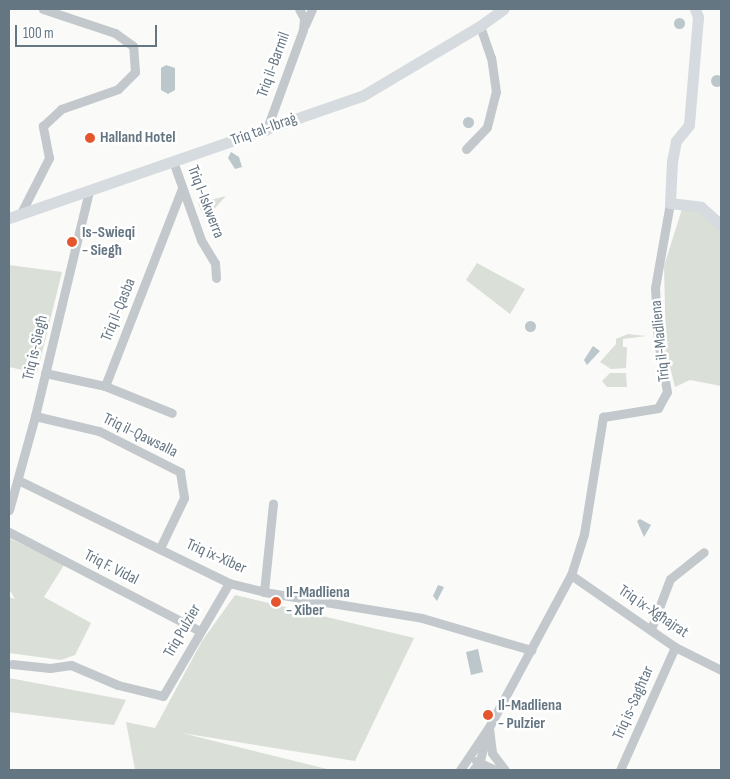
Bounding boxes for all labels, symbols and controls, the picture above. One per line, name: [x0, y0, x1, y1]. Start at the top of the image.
scale bar: [18, 15, 160, 47]
text: 100 m: [23, 24, 54, 43]
street label: Triq il-Barmil: [253, 30, 295, 100]
street label: Triq tal-Ibraġ: [228, 109, 300, 151]
place label: Halland Hotel: [100, 128, 175, 148]
marker: Halland Hotel: [84, 132, 96, 144]
street label: Triq l-Iskwerra: [182, 163, 228, 241]
place label: Is-Swieqi - Siegħ: [82, 223, 135, 261]
marker: Is-Swieqi - Siegħ: [66, 236, 78, 248]
street label: Triq il-Qasba: [98, 276, 140, 344]
street label: Triq il-Madliena: [647, 299, 675, 383]
street label: Triq is-Siegħ: [19, 314, 53, 382]
street label: Triq il-Qawsalla: [100, 410, 180, 462]
street label: Triq ix-Xiber: [183, 535, 249, 579]
street label: Triq F. Vidal: [81, 546, 141, 590]
street label: Triq ix-Xgħajrat: [614, 582, 692, 642]
place label: Il-Madliena - Xiber: [286, 583, 350, 621]
marker: Il-Madliena - Xiber: [270, 596, 282, 608]
street label: Triq Pulzier: [160, 601, 206, 661]
street label: Triq is-Sagħtar: [609, 663, 659, 743]
place label: Il-Madliena - Pulzier: [498, 696, 562, 734]
marker: Il-Madliena - Pulzier: [482, 709, 494, 721]

